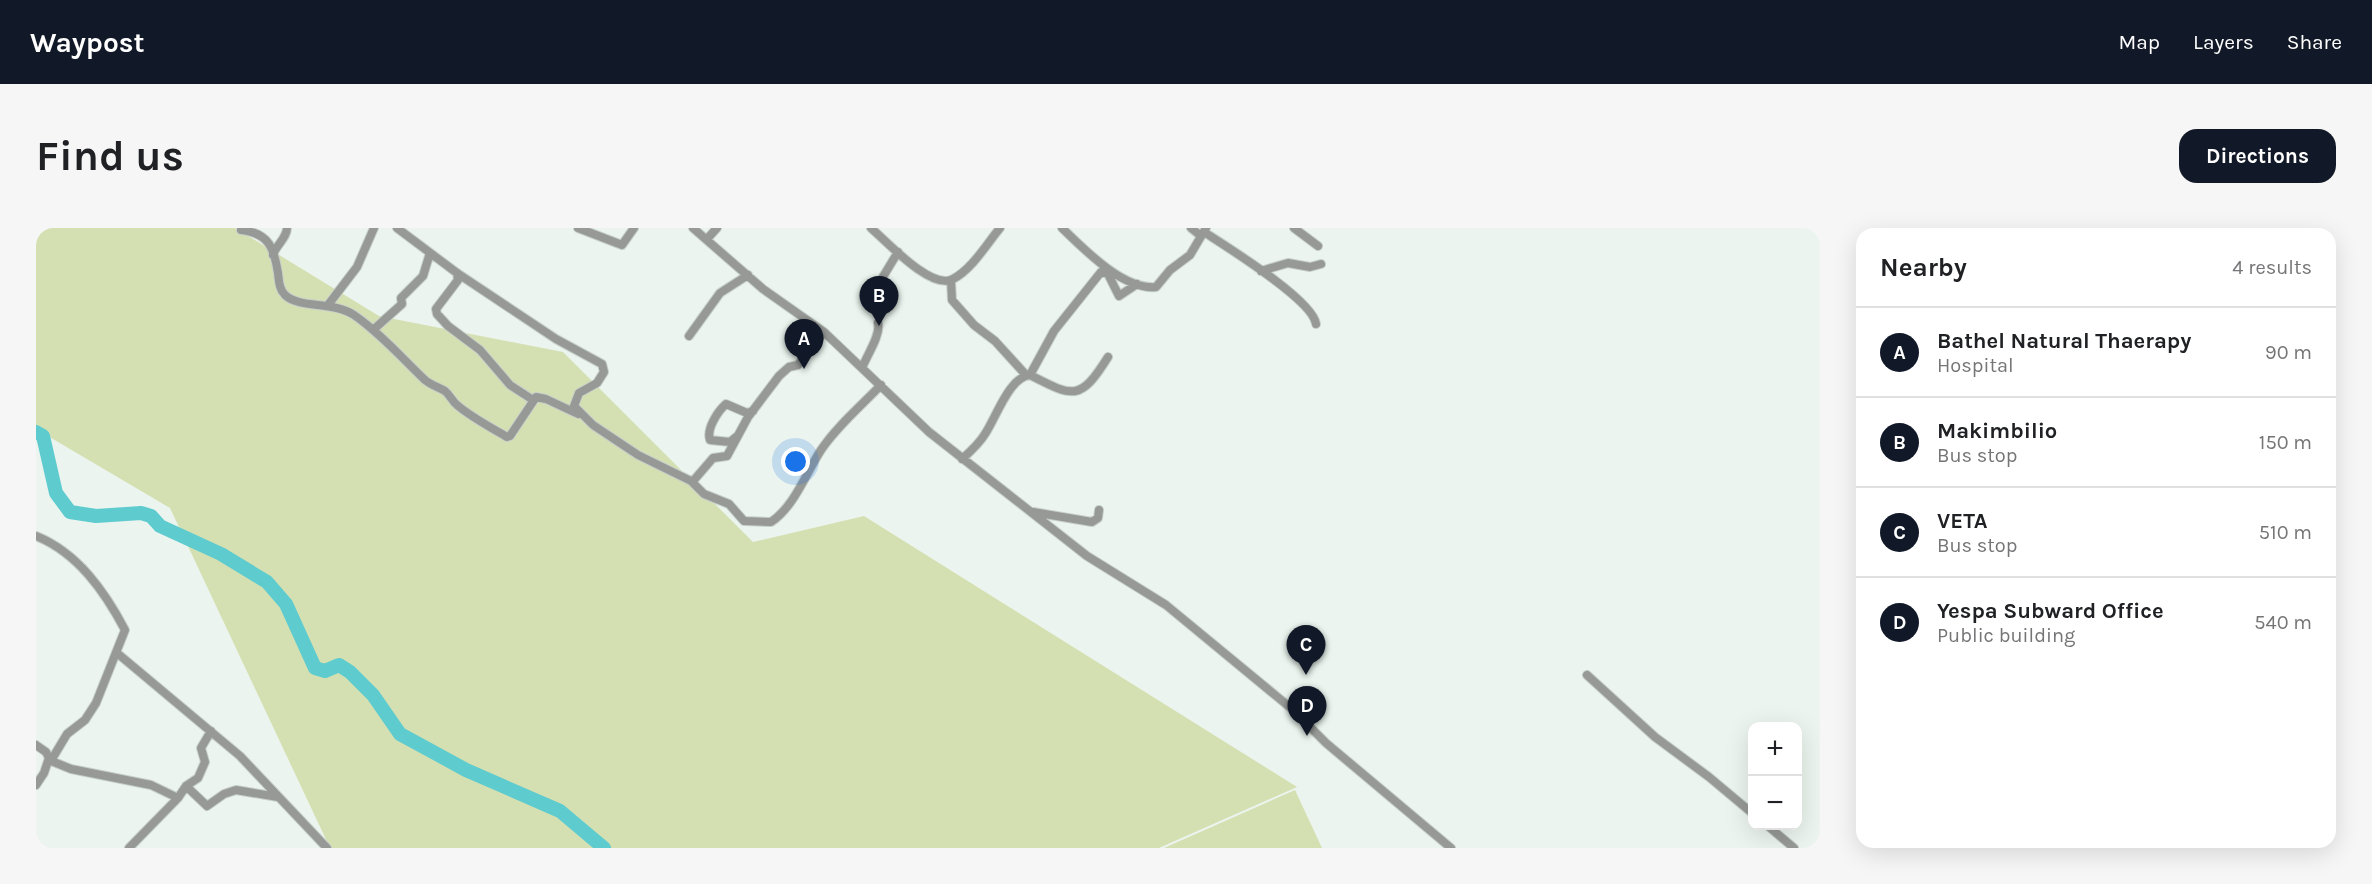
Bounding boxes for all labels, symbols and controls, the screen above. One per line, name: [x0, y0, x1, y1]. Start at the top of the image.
text: Waypost: [30, 26, 145, 59]
text: Map: [2118, 30, 2160, 54]
text: Layers: [2193, 30, 2254, 54]
text: Share: [2287, 30, 2342, 54]
button: Directions: [2179, 129, 2336, 183]
text: Find us: [36, 131, 184, 181]
text: Nearby: [1880, 252, 1967, 283]
text: 4 results: [2232, 256, 2312, 279]
pin: B: [860, 276, 898, 326]
pin: A: [784, 320, 824, 369]
text: Bathel Natural Thaerapy: [1937, 328, 2191, 354]
text: A: [1893, 341, 1906, 364]
text: 90 m: [2265, 341, 2312, 364]
text: Hospital: [1937, 354, 2014, 377]
text: Makimbilio: [1937, 418, 2057, 444]
text: B: [1893, 431, 1906, 454]
text: 150 m: [2259, 431, 2312, 454]
text: Bus stop: [1937, 444, 2017, 467]
your location: [781, 447, 810, 476]
text: VETA: [1937, 508, 1988, 534]
text: C: [1893, 521, 1906, 544]
text: 510 m: [2259, 521, 2312, 544]
text: Bus stop: [1937, 534, 2017, 557]
text: Yespa Subward Office: [1937, 598, 2164, 624]
text: D: [1893, 611, 1906, 634]
text: 540 m: [2254, 611, 2312, 634]
text: Public building: [1937, 624, 2075, 647]
pin: C: [1286, 626, 1326, 675]
pin: D: [1288, 686, 1326, 736]
map controls: [1748, 722, 1802, 830]
button: +: [1748, 722, 1802, 776]
button: −: [1748, 776, 1802, 830]

